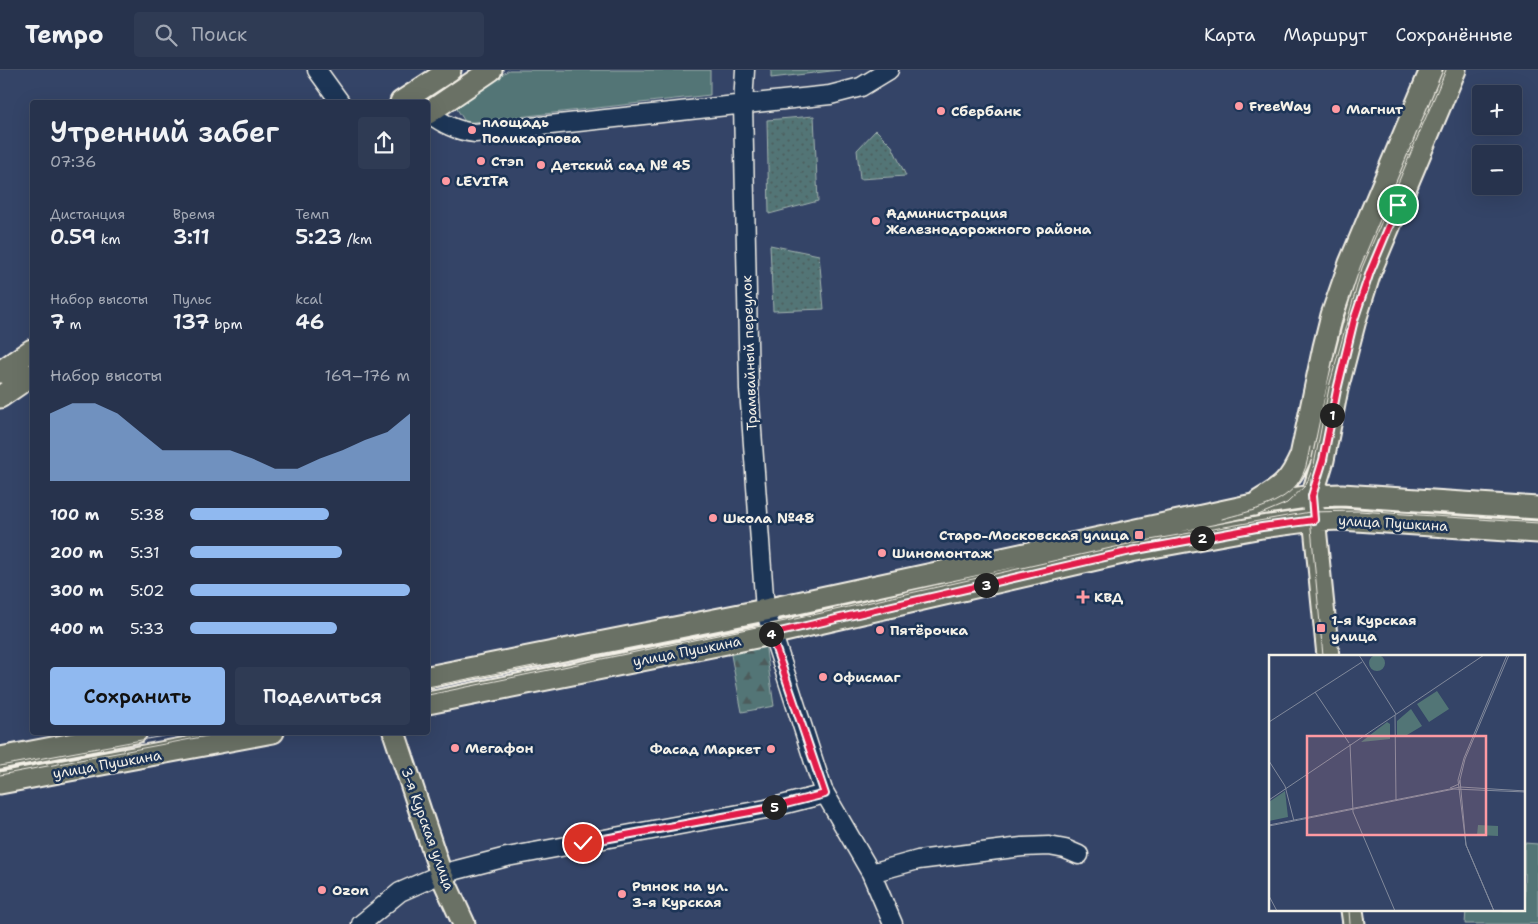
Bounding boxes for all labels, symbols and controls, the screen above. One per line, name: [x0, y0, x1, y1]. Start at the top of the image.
search box: [134, 12, 484, 57]
text: Tempo: [25, 19, 104, 51]
icon: search: [152, 21, 180, 49]
text: Поиск: [192, 22, 247, 47]
text: Карта: [1204, 23, 1255, 47]
text: Маршрут: [1283, 23, 1367, 47]
text: Сохранённые: [1395, 23, 1513, 47]
map controls: [1472, 85, 1522, 195]
button: +: [1472, 85, 1522, 135]
place label: FreeWay: [1249, 97, 1311, 115]
marker: FreeWay: [1233, 100, 1245, 112]
place label: Магнит: [1346, 100, 1404, 118]
place label: Сбербанк: [951, 102, 1021, 120]
marker: Магнит: [1330, 103, 1342, 115]
marker: Сбербанк: [935, 105, 947, 117]
text: Утренний забег: [50, 113, 279, 151]
place label: площадь Поликарпова: [482, 113, 581, 147]
button: share: [358, 117, 410, 169]
marker: площадь Поликарпова: [466, 124, 478, 136]
button: −: [1472, 145, 1522, 195]
text: 07:36: [50, 151, 96, 172]
place label: Стэп: [491, 152, 524, 170]
marker: Стэп: [475, 155, 487, 167]
place label: Детский сад № 45: [551, 156, 691, 174]
marker: Детский сад № 45: [535, 159, 547, 171]
place label: LEVITA: [456, 172, 509, 190]
marker: LEVITA: [440, 175, 452, 187]
pin: [1377, 184, 1419, 226]
icon: arrive: [1384, 191, 1412, 219]
place label: Администрация Железнодорожного района: [886, 204, 1092, 238]
text: Дистанция: [50, 205, 125, 223]
text: Время: [173, 205, 215, 223]
text: Темп: [295, 205, 329, 223]
marker: Администрация Железнодорожного района: [870, 215, 882, 227]
text: 0.59: [50, 223, 96, 251]
text: 3:11: [173, 223, 210, 251]
text: 5:23: [295, 223, 342, 251]
text: km: [96, 230, 121, 248]
text: /km: [342, 230, 372, 248]
street label: Трамвайный переулок: [737, 274, 761, 431]
text: Набор высоты: [50, 290, 148, 308]
text: Пульс: [173, 290, 212, 308]
text: kcal: [295, 290, 323, 308]
text: 7: [50, 308, 65, 336]
text: 137: [173, 308, 210, 336]
text: 46: [295, 308, 325, 336]
text: m: [65, 315, 82, 333]
text: bpm: [210, 315, 243, 333]
text: Набор высоты: [50, 365, 162, 386]
text: 169–176 m: [325, 365, 410, 386]
pin: 1: [1320, 402, 1344, 428]
text: 1: [1329, 406, 1336, 424]
text: 100 m: [50, 504, 99, 525]
text: 5:38: [130, 504, 165, 525]
place label: Школа №48: [723, 509, 814, 527]
street label: улица Пушкина: [1338, 511, 1449, 535]
marker: Школа №48: [707, 512, 719, 524]
place label: Старо-Московская улица: [939, 526, 1129, 544]
pin: 2: [1190, 526, 1214, 550]
marker: Старо-Московская улица: [1133, 529, 1145, 541]
text: 2: [1198, 529, 1207, 547]
text: 200 m: [50, 542, 103, 563]
text: 5:31: [130, 542, 160, 563]
place label: Шиномонтаж: [892, 544, 992, 562]
marker: Шиномонтаж: [876, 547, 888, 559]
pin: 3: [974, 572, 998, 598]
text: 3: [982, 576, 991, 594]
text: 300 m: [50, 580, 104, 601]
text: 5:02: [130, 580, 164, 601]
place label: КВД: [1094, 588, 1124, 606]
marker: КВД: [1076, 590, 1090, 604]
place label: 1-я Курская улица: [1331, 611, 1417, 645]
text: 400 m: [50, 618, 104, 639]
text: 5:33: [130, 618, 164, 639]
place label: Пятёрочка: [890, 621, 969, 639]
pin: 4: [758, 622, 784, 646]
marker: 1-я Курская улица: [1315, 622, 1327, 634]
marker: Пятёрочка: [874, 624, 886, 636]
text: 4: [767, 625, 776, 643]
street label: улица Пушкина: [631, 632, 743, 670]
inset map: [1269, 655, 1526, 912]
button: Сохранить: [50, 667, 225, 725]
button: Поделиться: [235, 667, 410, 725]
place label: Офисмаг: [833, 668, 901, 686]
marker: Офисмаг: [817, 671, 829, 683]
place label: Мегафон: [465, 739, 533, 757]
place label: Фасад Маркет: [650, 740, 762, 758]
marker: Мегафон: [449, 742, 461, 754]
marker: Фасад Маркет: [765, 743, 777, 755]
street label: улица Пушкина: [51, 746, 163, 782]
street label: 3-я Курская улица: [397, 765, 459, 893]
pin: 5: [762, 794, 786, 820]
text: 5: [770, 798, 779, 816]
pin: [562, 822, 604, 864]
icon: check: [569, 829, 597, 857]
place label: Рынок на ул. 3-я Курская: [632, 877, 728, 911]
place label: Ozon: [332, 881, 369, 899]
marker: Ozon: [316, 884, 328, 896]
marker: Рынок на ул. 3-я Курская: [616, 888, 628, 900]

